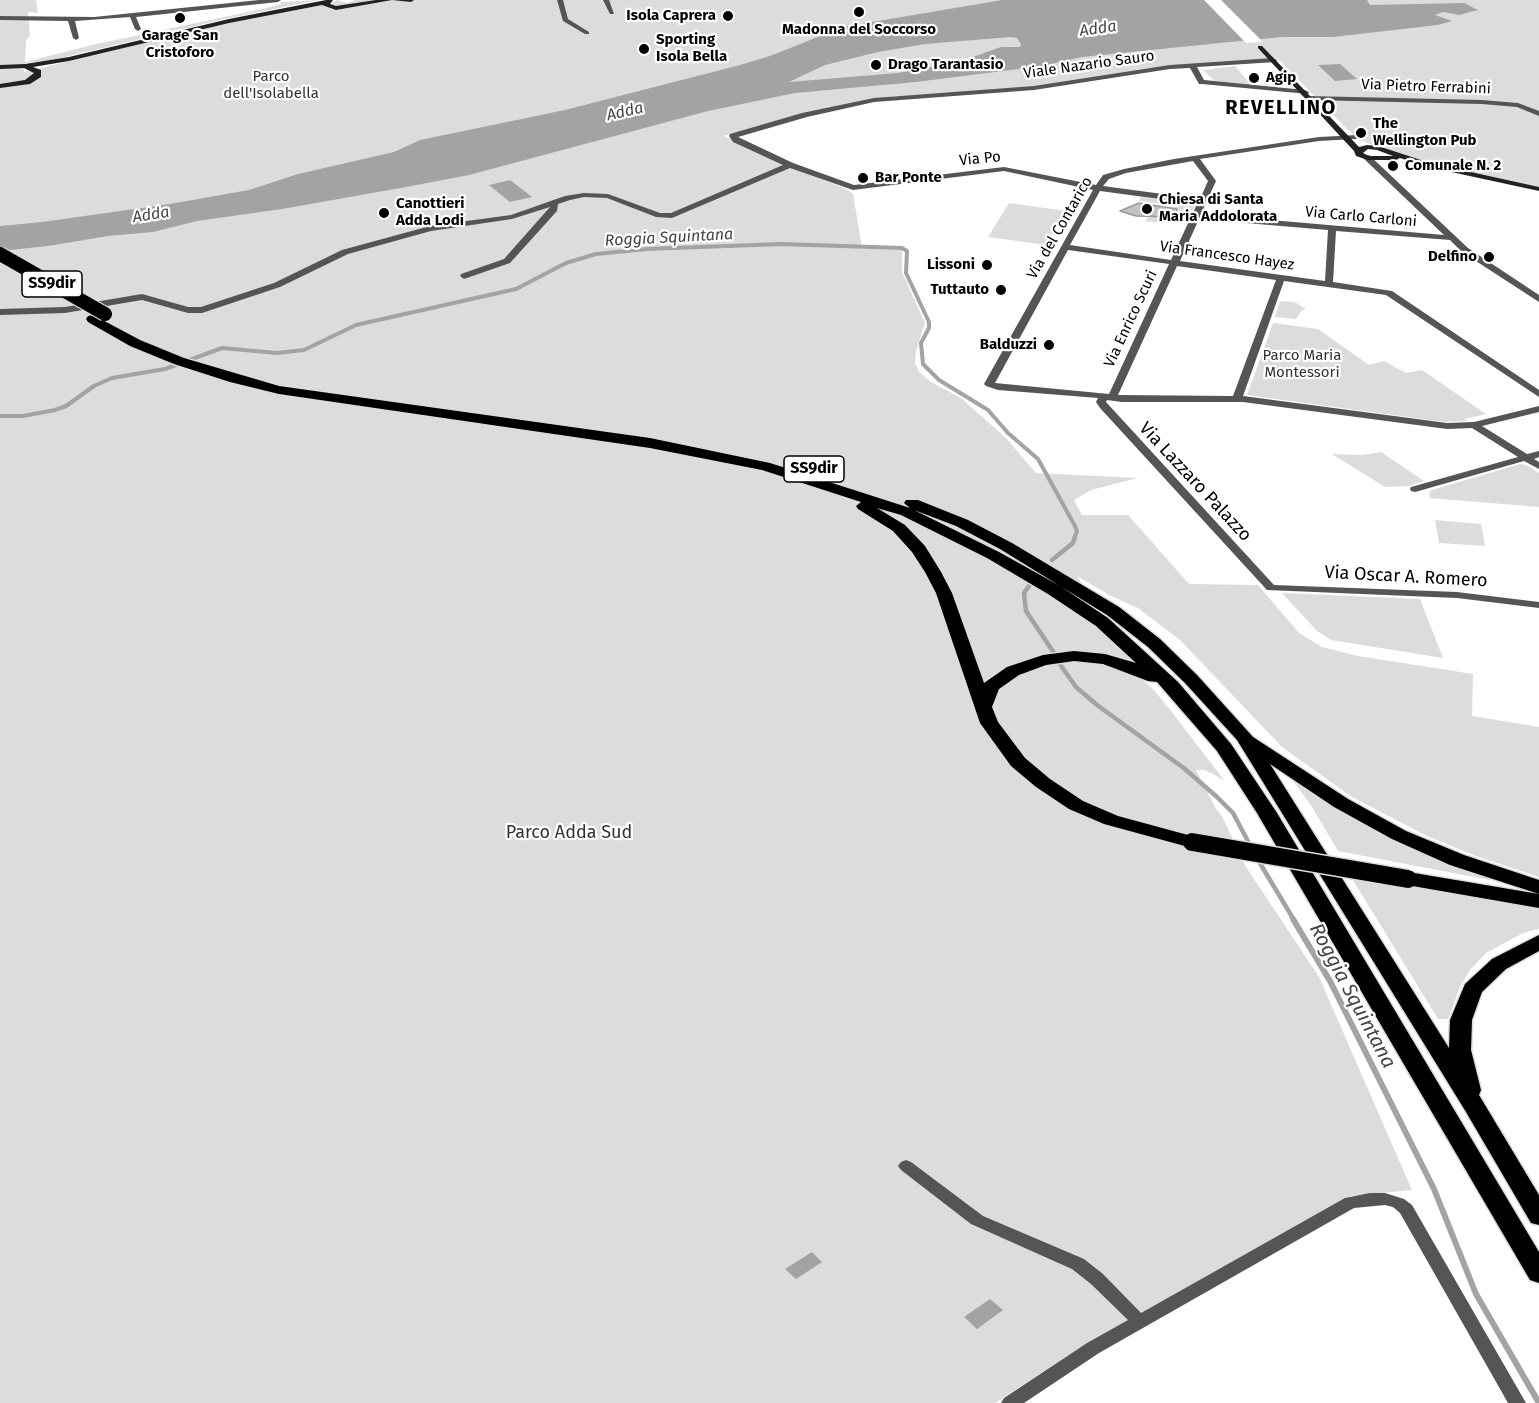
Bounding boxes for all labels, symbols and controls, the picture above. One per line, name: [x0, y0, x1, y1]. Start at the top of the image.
marker: Madonna del Soccorso: [852, 5, 866, 19]
place label: Isola Caprera: [626, 7, 716, 25]
marker: Isola Caprera: [721, 9, 735, 23]
marker: Garage San Cristoforo: [173, 11, 187, 25]
water label: Adda: [1078, 17, 1118, 41]
place label: Madonna del Soccorso: [782, 21, 936, 39]
place label: Garage San Cristoforo: [142, 27, 218, 62]
place label: Sporting Isola Bella: [656, 31, 727, 66]
marker: Sporting Isola Bella: [637, 42, 651, 56]
street label: Viale Nazario Sauro: [1022, 47, 1156, 83]
place label: Drago Tarantasio: [888, 56, 1003, 74]
marker: Drago Tarantasio: [869, 58, 883, 72]
park label: Parco dell'Isolabella: [223, 68, 319, 103]
place label: Agip: [1266, 69, 1296, 87]
marker: Agip: [1247, 71, 1261, 85]
street label: Via Pietro Ferrabini: [1361, 76, 1491, 98]
district label: REVELLINO: [1225, 96, 1337, 120]
water label: Adda: [605, 98, 645, 126]
place label: The Wellington Pub: [1373, 115, 1477, 150]
marker: The Wellington Pub: [1354, 126, 1368, 140]
street label: Via Po: [958, 148, 1002, 170]
place label: Comunale N. 2: [1405, 157, 1501, 175]
marker: Comunale N. 2: [1386, 159, 1400, 173]
place label: Bar Ponte: [875, 169, 942, 187]
marker: Bar Ponte: [856, 171, 870, 185]
street label: Via del Contarico: [1023, 174, 1097, 282]
place label: Chiesa di Santa Maria Addolorata: [1159, 191, 1277, 226]
place label: Canottieri Adda Lodi: [396, 195, 464, 230]
marker: Chiesa di Santa Maria Addolorata: [1140, 202, 1154, 216]
water label: Adda: [131, 203, 171, 227]
street label: Via Carlo Carloni: [1304, 203, 1418, 231]
marker: Canottieri Adda Lodi: [377, 206, 391, 220]
water label: Roggia Squintana: [604, 225, 734, 251]
street label: Via Francesco Hayez: [1159, 238, 1295, 274]
place label: Delfino: [1428, 248, 1477, 266]
marker: Delfino: [1482, 250, 1496, 264]
place label: Lissoni: [927, 256, 975, 274]
marker: Lissoni: [980, 258, 994, 272]
street label: Via Enrico Scuri: [1101, 268, 1161, 370]
road number: SS9dir: [22, 271, 82, 297]
place label: Tuttauto: [930, 281, 989, 299]
marker: Tuttauto: [994, 283, 1008, 297]
place label: Balduzzi: [980, 336, 1037, 354]
marker: Balduzzi: [1042, 338, 1056, 352]
park label: Parco Maria Montessori: [1262, 347, 1342, 382]
street label: Via Lazzaro Palazzo: [1134, 418, 1256, 546]
road number: SS9dir: [784, 456, 844, 482]
street label: Via Oscar A. Romero: [1324, 562, 1488, 592]
park label: Parco Adda Sud: [506, 822, 632, 844]
water label: Roggia Squintana: [1304, 919, 1400, 1073]

